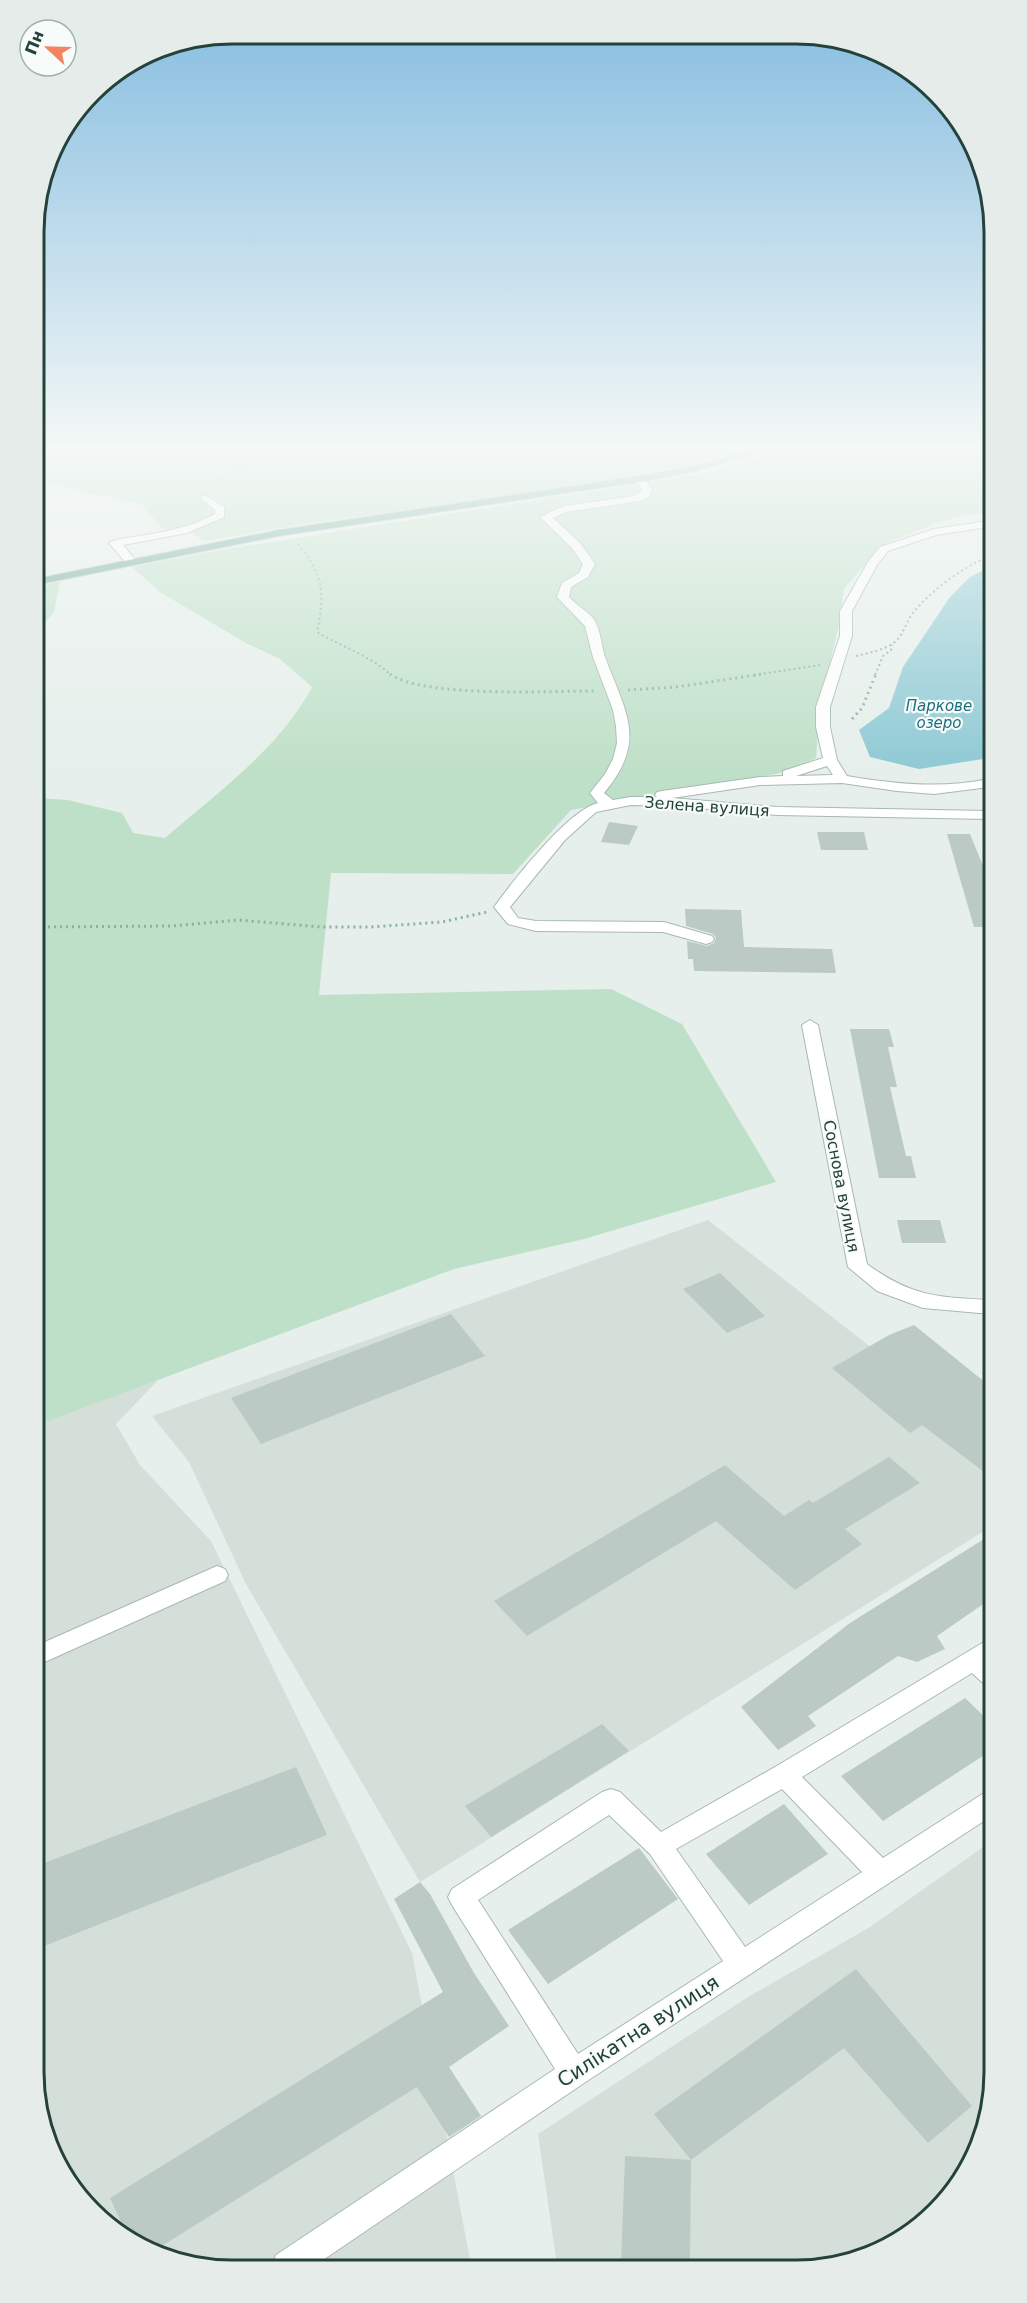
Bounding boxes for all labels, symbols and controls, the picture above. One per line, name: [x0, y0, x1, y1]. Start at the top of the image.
north arrow: [18, 18, 78, 78]
text: Пн: [21, 28, 48, 57]
water label: Паркове озеро: [906, 697, 972, 732]
street label: Зелена вулиця: [644, 793, 770, 820]
street label: Соснова вулиця: [819, 1118, 864, 1254]
street label: Силікатна вулиця: [553, 1970, 723, 2092]

